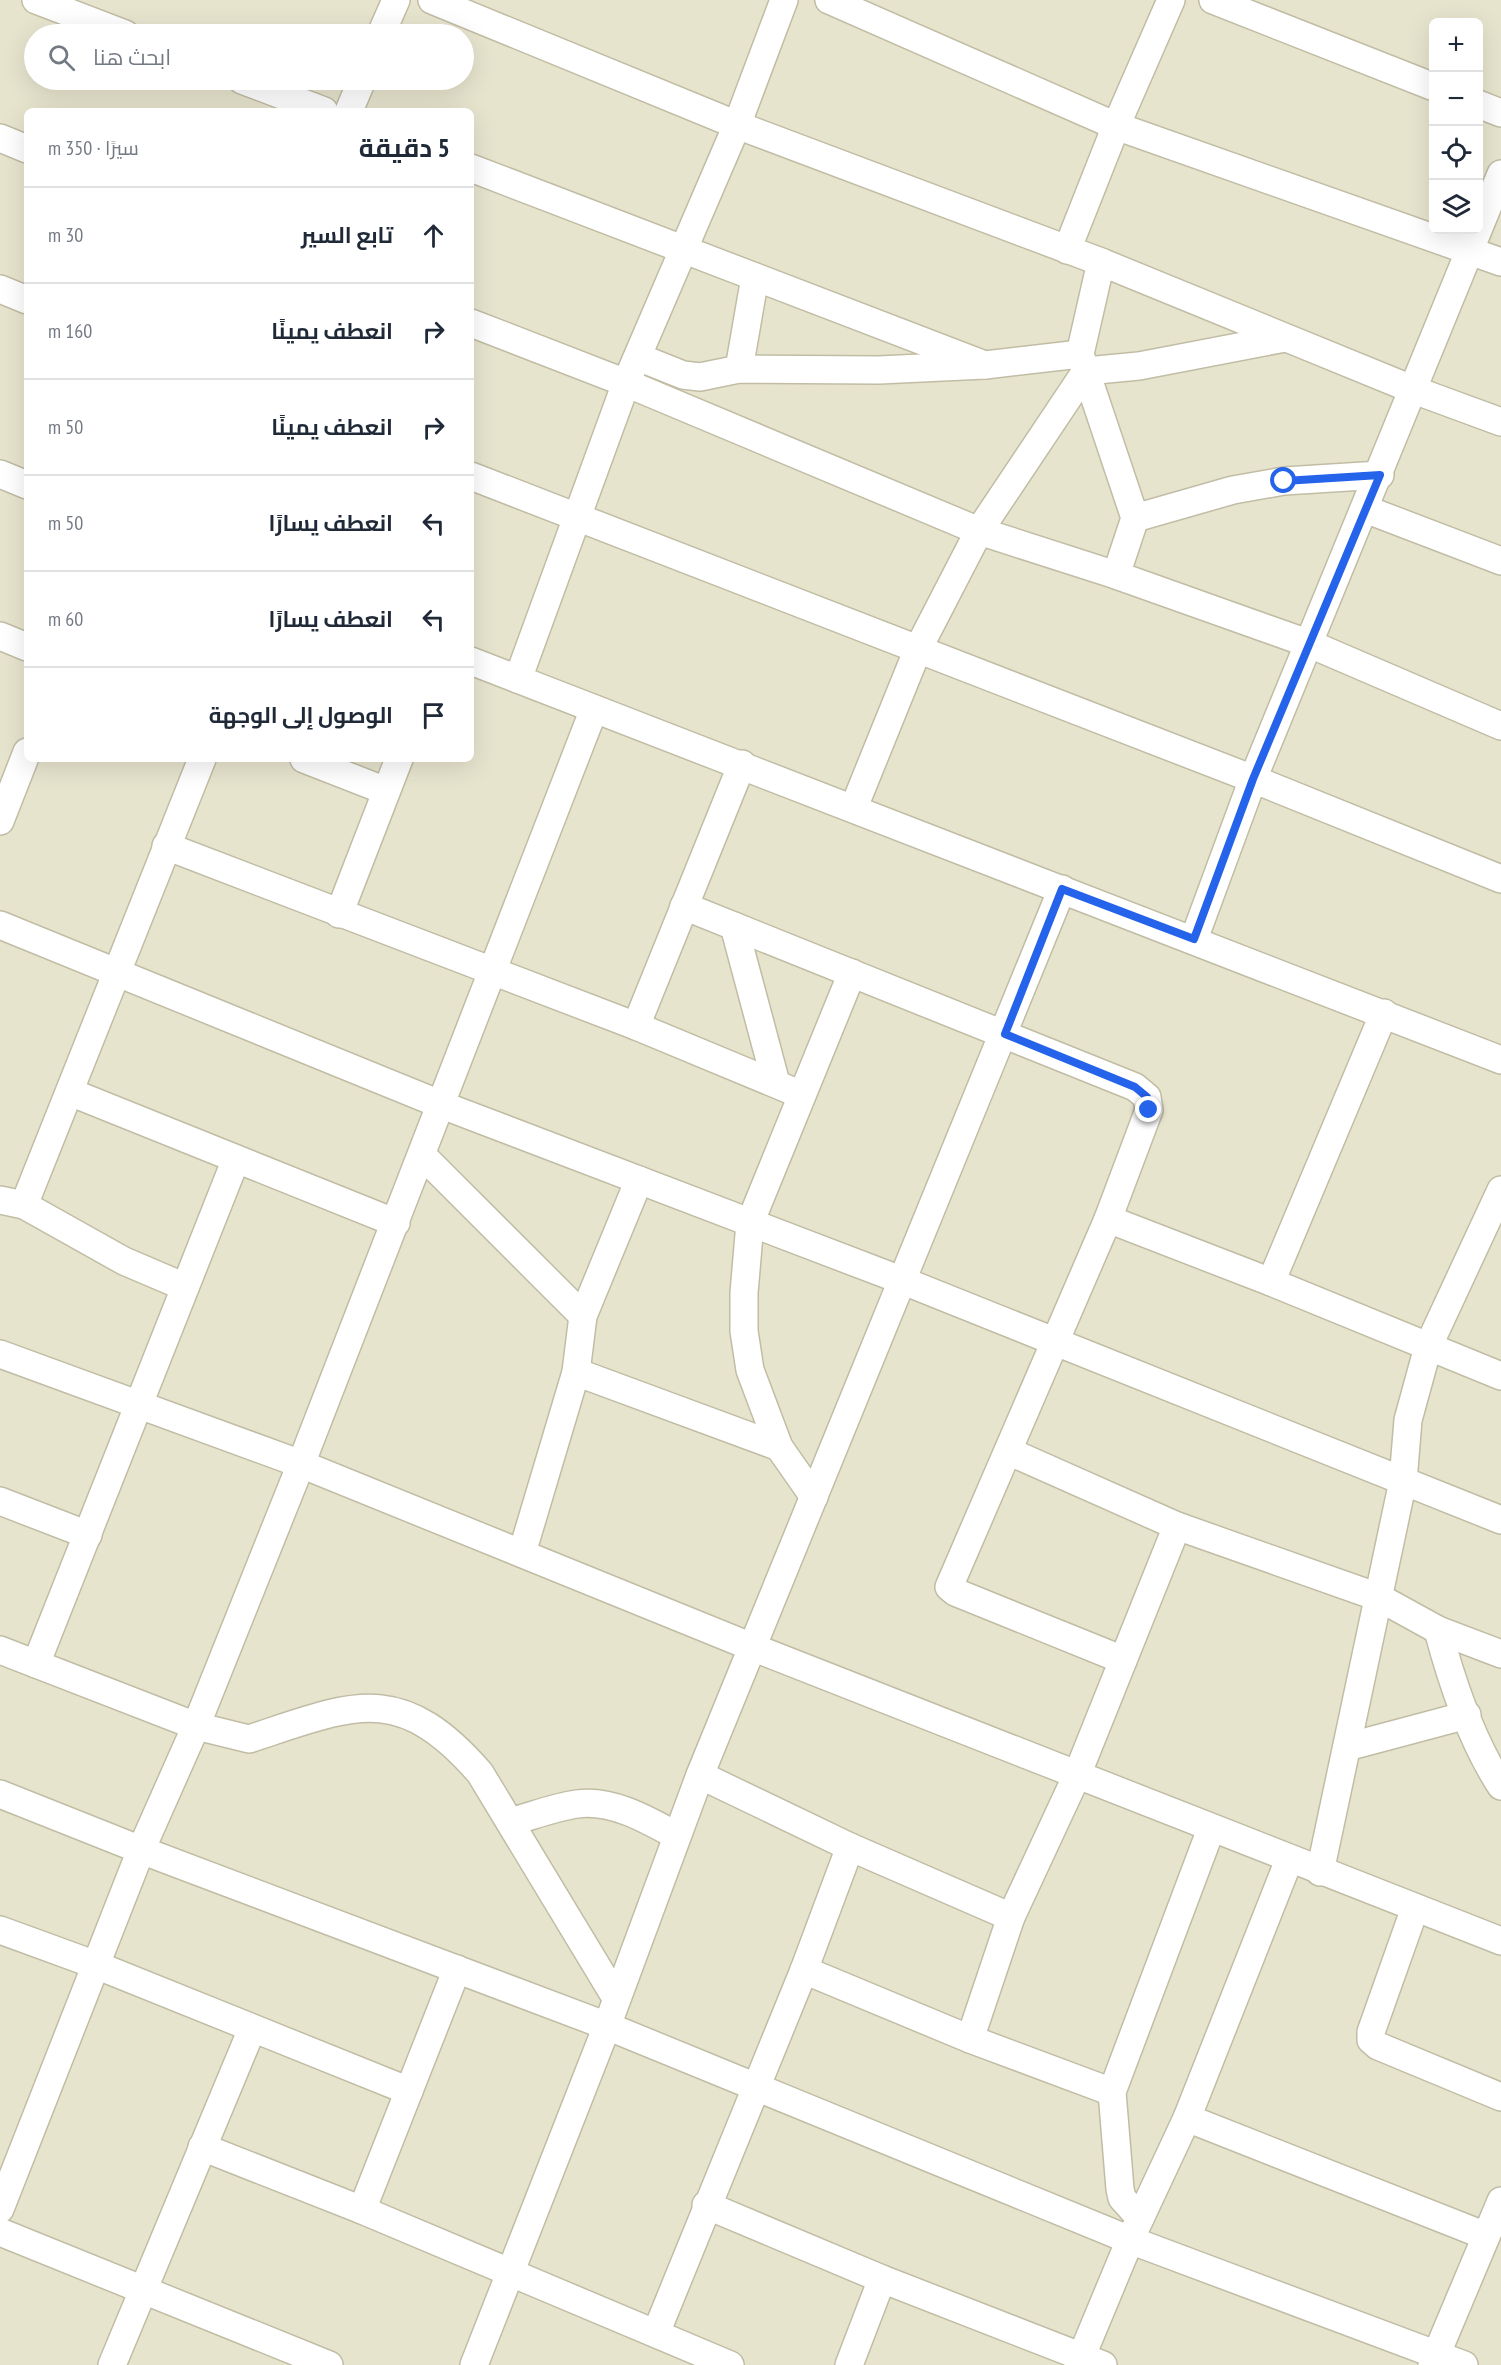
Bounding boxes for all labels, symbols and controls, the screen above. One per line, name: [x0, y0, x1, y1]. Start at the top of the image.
map controls: [1429, 18, 1483, 234]
button: +: [1429, 18, 1483, 72]
search box: [24, 24, 474, 90]
icon: search: [45, 41, 78, 74]
text: ابحث هنا: [93, 43, 171, 71]
button: −: [1429, 72, 1483, 126]
button: locate: [1429, 126, 1483, 180]
text: 5 دقيقة: [359, 131, 450, 164]
text: سيرًا · 350 m: [48, 135, 139, 161]
button: layers: [1429, 180, 1483, 234]
icon: ahead: [417, 219, 450, 252]
text: تابع السير: [301, 221, 393, 249]
text: 30 m: [48, 222, 83, 248]
icon: right: [417, 315, 450, 348]
text: انعطف يمينًا: [271, 317, 393, 345]
text: 160 m: [48, 318, 92, 344]
icon: right: [417, 411, 450, 444]
text: انعطف يمينًا: [271, 413, 393, 441]
text: 50 m: [48, 414, 83, 440]
route start: [1270, 467, 1296, 493]
icon: left: [417, 507, 450, 540]
text: انعطف يسارًا: [269, 509, 393, 537]
text: 50 m: [48, 510, 83, 536]
icon: left: [417, 603, 450, 636]
text: انعطف يسارًا: [269, 605, 393, 633]
text: 60 m: [48, 606, 83, 632]
icon: arrive: [417, 699, 450, 732]
text: الوصول إلى الوجهة: [209, 701, 393, 729]
route end: [1135, 1096, 1161, 1122]

